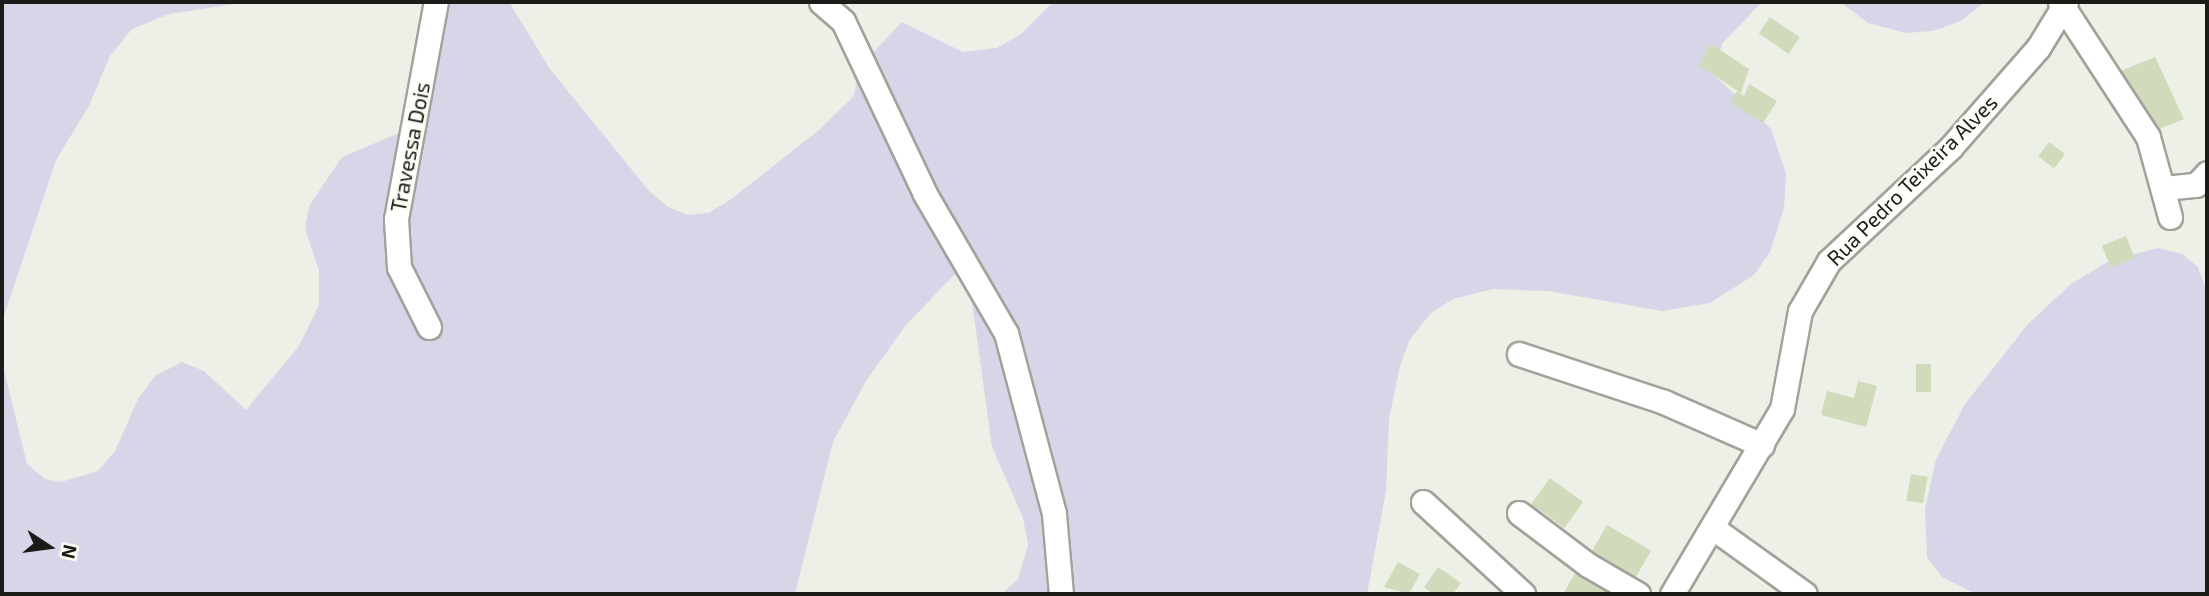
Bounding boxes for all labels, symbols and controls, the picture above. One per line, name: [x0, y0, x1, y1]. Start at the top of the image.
street label: Travessa Dois: [385, 80, 435, 214]
street label: Rua Pedro Teixeira Alves: [1821, 89, 2003, 271]
north arrow: [14, 512, 84, 582]
text: N: [57, 543, 83, 561]

